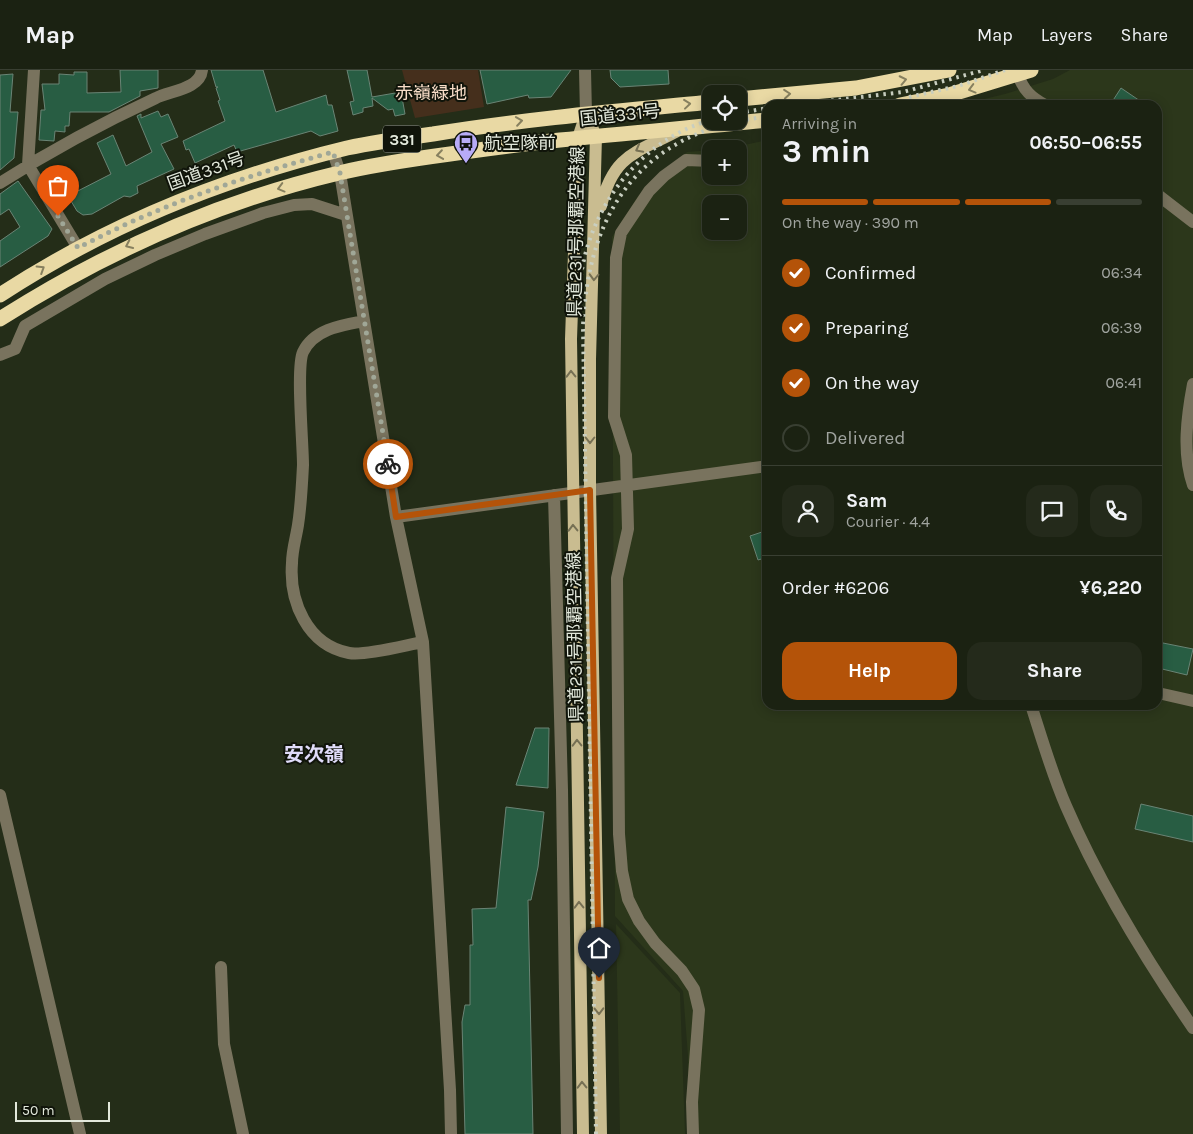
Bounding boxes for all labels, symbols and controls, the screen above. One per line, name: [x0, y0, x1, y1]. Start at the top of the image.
text: Map: [25, 21, 75, 49]
text: Map: [977, 24, 1013, 46]
text: Layers: [1041, 24, 1093, 46]
text: Share: [1121, 24, 1168, 46]
one-way arrow: [898, 76, 907, 86]
park label: 赤嶺緑地: [395, 82, 467, 104]
one-way arrow: [967, 83, 976, 94]
map controls: [702, 85, 747, 240]
button: locate: [702, 85, 747, 130]
one-way arrow: [784, 89, 792, 100]
one-way arrow: [683, 99, 691, 110]
street label: 国道331号: [578, 100, 662, 130]
text: Arriving in: [782, 114, 857, 133]
one-way arrow: [515, 117, 523, 127]
road number: 331: [383, 126, 421, 152]
bus stop icon: 航空隊前: [453, 130, 479, 164]
place label: 航空隊前: [484, 132, 556, 154]
text: 06:50–06:55: [1029, 132, 1142, 154]
text: 3 min: [782, 133, 871, 170]
button: +: [702, 140, 747, 185]
one-way arrow: [635, 143, 644, 153]
street label: 県道231号那覇空港線: [564, 146, 588, 318]
street label: 国道331号: [164, 147, 248, 195]
one-way arrow: [436, 150, 445, 160]
pin: [37, 165, 79, 216]
icon: bag: [44, 172, 72, 200]
one-way arrow: [278, 183, 286, 193]
button: −: [702, 195, 747, 240]
text: On the way · 390 m: [782, 213, 919, 232]
one-way arrow: [125, 239, 134, 250]
icon: check: [782, 259, 810, 287]
text: Confirmed: [825, 262, 916, 284]
text: 06:34: [1101, 263, 1142, 282]
one-way arrow: [36, 265, 45, 275]
one-way arrow: [588, 273, 599, 281]
icon: check: [782, 314, 810, 342]
text: Preparing: [825, 317, 908, 339]
text: 06:39: [1101, 318, 1142, 337]
one-way arrow: [566, 369, 576, 377]
icon: check: [782, 369, 810, 397]
text: On the way: [825, 372, 919, 394]
text: 06:41: [1105, 373, 1142, 392]
text: Delivered: [825, 427, 905, 449]
one-way arrow: [585, 436, 595, 444]
courier: [363, 439, 413, 489]
icon: bike: [374, 450, 402, 478]
button: person: [782, 485, 834, 537]
button: chat: [1026, 485, 1078, 537]
button: phone: [1090, 485, 1142, 537]
text: Sam: [846, 490, 887, 512]
text: Courier · 4.4: [846, 512, 930, 531]
one-way arrow: [568, 524, 578, 532]
street label: 県道231号那覇空港線: [563, 551, 587, 723]
text: Order #6206: [782, 577, 889, 599]
text: ¥6,220: [1080, 577, 1142, 599]
button: Help: [782, 642, 957, 700]
button: Share: [967, 642, 1142, 700]
one-way arrow: [572, 739, 582, 746]
district label: 安次嶺: [284, 743, 344, 766]
one-way arrow: [574, 901, 584, 909]
pin: [578, 927, 620, 978]
icon: home: [585, 934, 613, 962]
one-way arrow: [594, 1008, 604, 1016]
one-way arrow: [577, 1081, 587, 1089]
scale bar: [15, 1099, 110, 1122]
text: 50 m: [22, 1102, 55, 1119]

